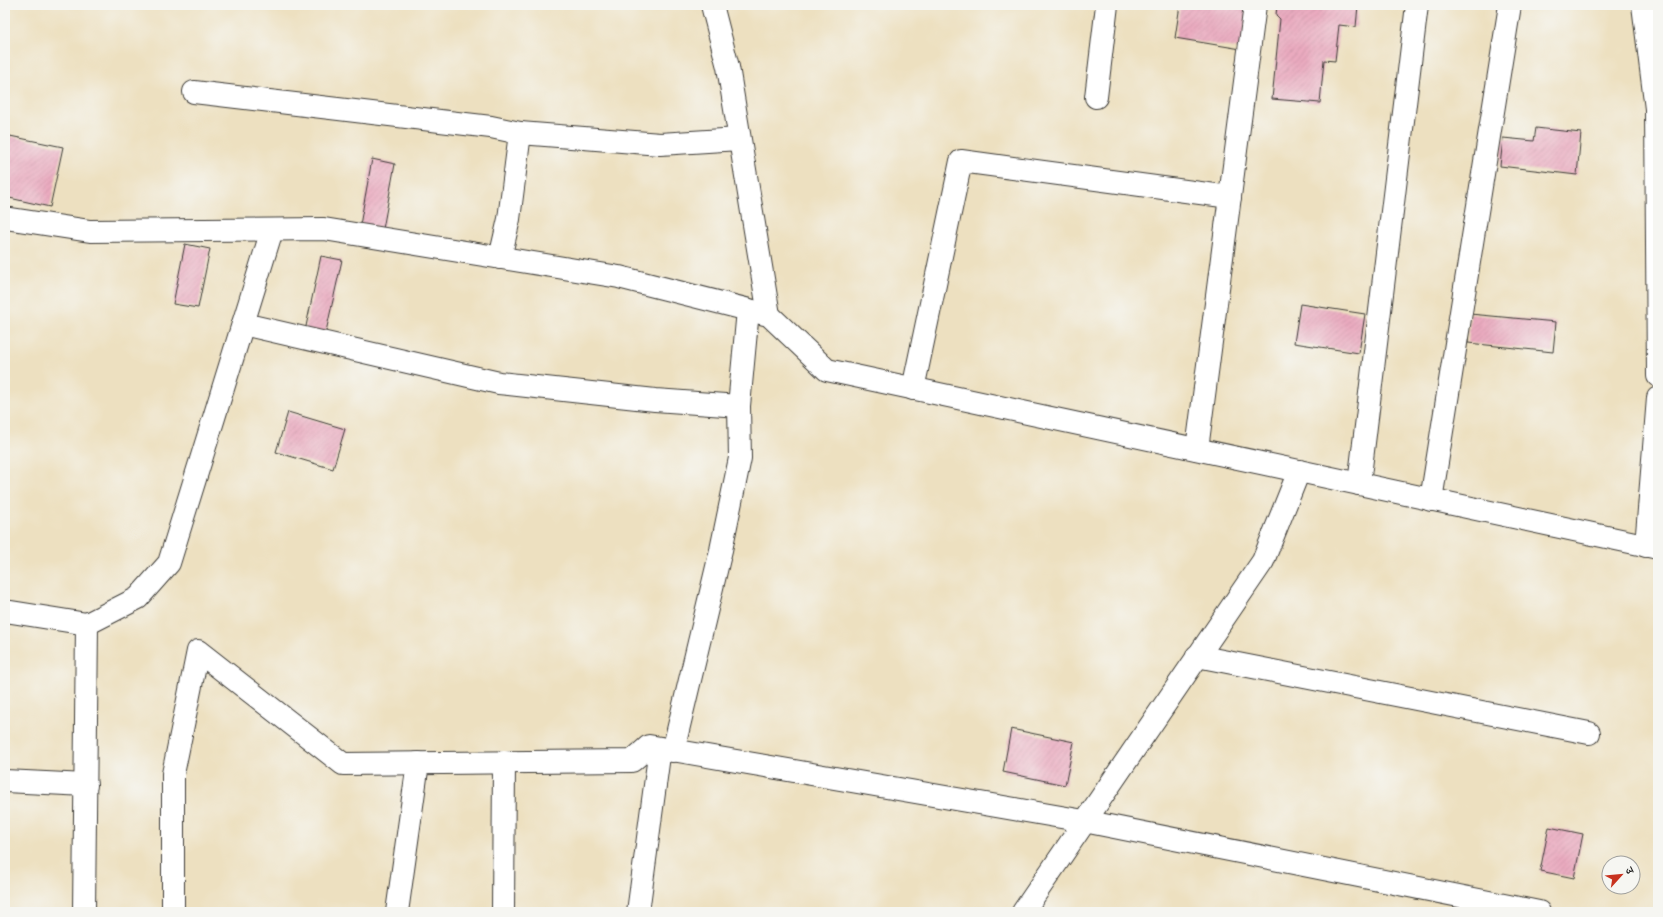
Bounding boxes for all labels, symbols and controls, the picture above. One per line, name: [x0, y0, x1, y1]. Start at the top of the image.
north arrow: [1601, 855, 1641, 895]
text: उ: [1622, 864, 1637, 877]

